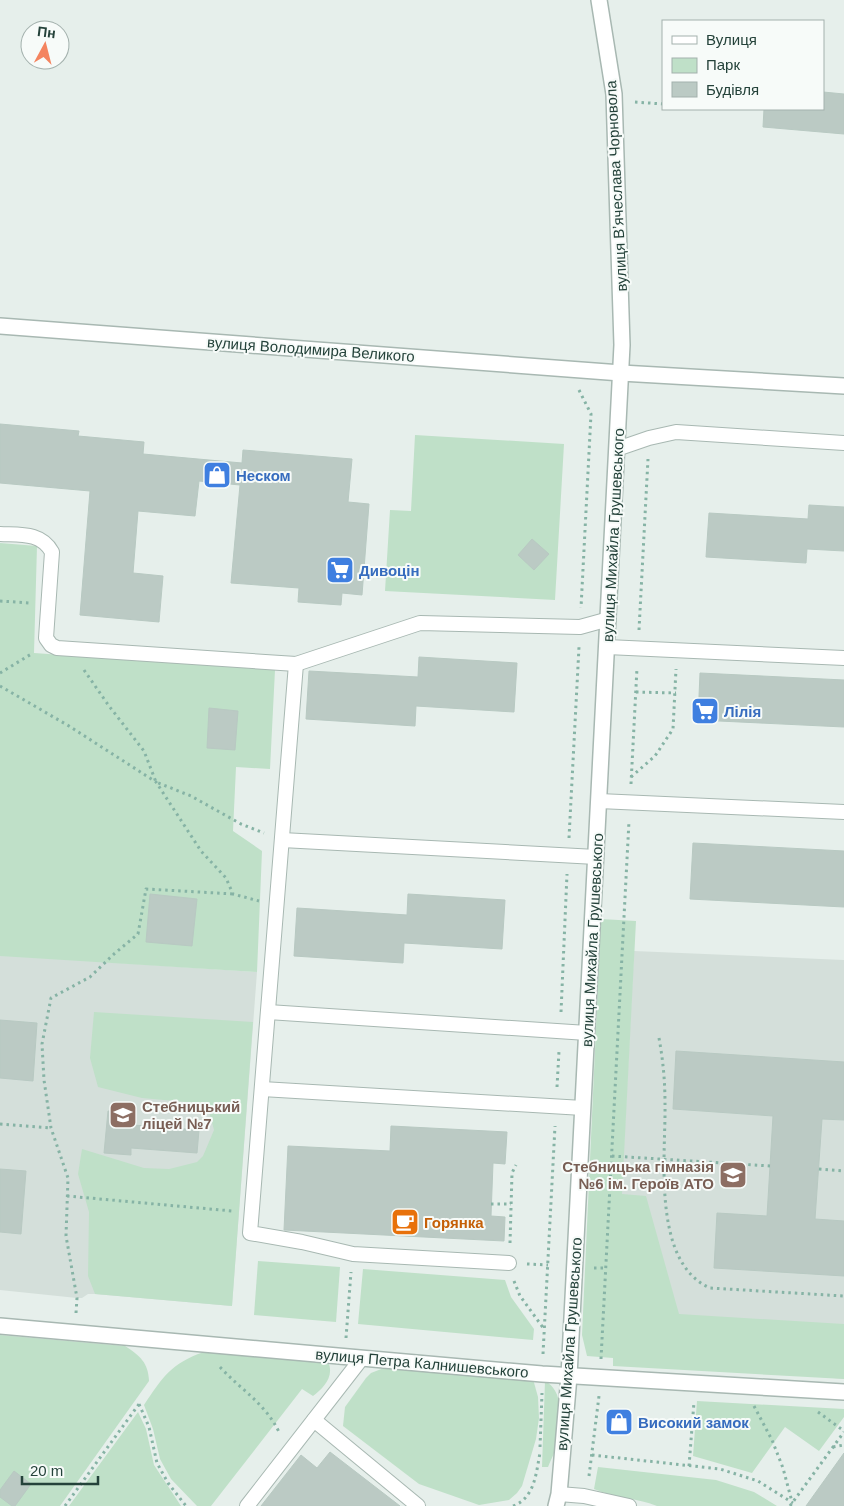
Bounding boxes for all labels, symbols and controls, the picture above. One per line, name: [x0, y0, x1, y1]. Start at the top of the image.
north arrow: [20, 20, 70, 70]
legend: [662, 20, 824, 110]
text: Пн: [36, 23, 57, 41]
text: Вулиця: [706, 31, 757, 48]
text: Парк: [706, 56, 740, 73]
street label: вулиця Вʼячеслава Чорновола: [602, 79, 630, 292]
text: Будівля: [706, 81, 759, 98]
street label: вулиця Володимира Великого: [207, 333, 415, 365]
street label: вулиця Михайла Грушевського: [599, 428, 627, 642]
shop icon: Неском: [202, 460, 232, 490]
place label: Неском: [236, 467, 291, 484]
supermarket icon: Дивоцін: [325, 555, 355, 585]
place label: Дивоцін: [359, 562, 420, 579]
supermarket icon: Лілія: [690, 696, 720, 726]
place label: Лілія: [724, 703, 761, 720]
street label: вулиця Михайла Грушевського: [578, 833, 606, 1047]
place label: Стебницький ліцей №7: [142, 1098, 240, 1132]
school or university icon: Стебницький ліцей №7: [108, 1100, 138, 1130]
place label: Стебницька гімназія №6 ім. Героїв АТО: [562, 1158, 714, 1192]
school or university icon: Стебницька гімназія №6 ім. Героїв АТО: [718, 1160, 748, 1190]
cafe icon: Горянка: [390, 1207, 420, 1237]
place label: Горянка: [424, 1214, 484, 1231]
street label: вулиця Михайла Грушевського: [553, 1237, 585, 1451]
street label: вулиця Петра Калнишевського: [315, 1345, 529, 1381]
shop icon: Високий замок: [604, 1407, 634, 1437]
place label: Високий замок: [638, 1414, 749, 1431]
scale bar: [22, 1454, 99, 1486]
text: 20 m: [30, 1462, 63, 1479]

